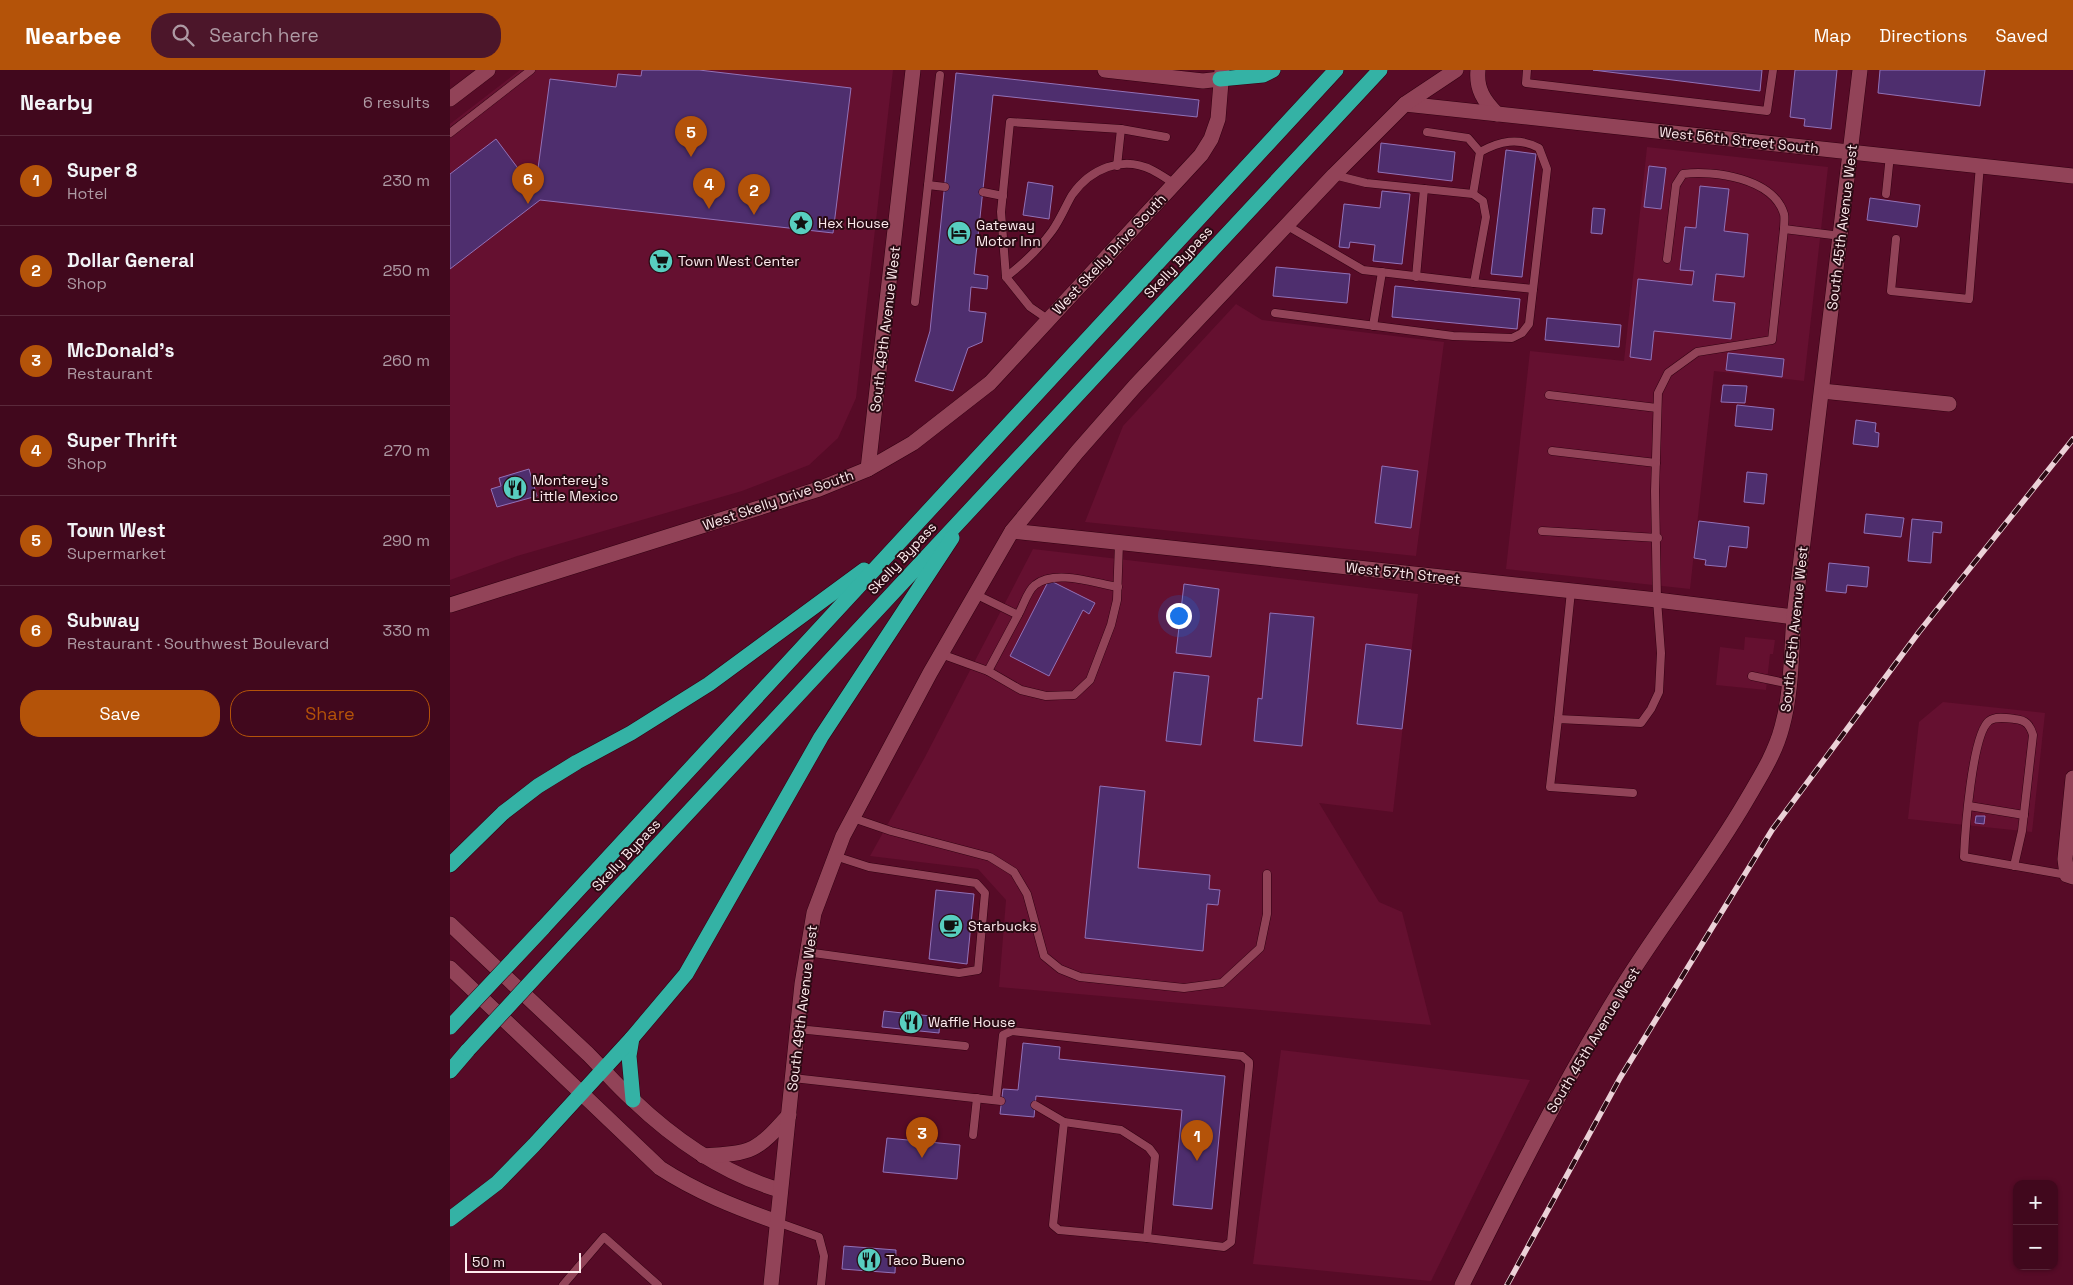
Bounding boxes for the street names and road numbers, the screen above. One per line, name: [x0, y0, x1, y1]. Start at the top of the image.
street label: West 56th Street South: [1658, 123, 1820, 157]
street label: South 45th Avenue West: [1823, 143, 1861, 311]
street label: West Skelly Drive South: [1048, 190, 1170, 318]
street label: Skelly Bypass: [1140, 222, 1216, 302]
street label: South 49th Avenue West: [866, 245, 904, 413]
street label: West Skelly Drive South: [700, 466, 856, 534]
street label: Skelly Bypass: [864, 518, 940, 598]
street label: South 45th Avenue West: [1776, 545, 1812, 713]
street label: West 57th Street: [1345, 558, 1461, 588]
street label: Skelly Bypass: [588, 815, 664, 895]
street label: South 49th Avenue West: [783, 924, 821, 1092]
street label: South 45th Avenue West: [1542, 964, 1644, 1116]

